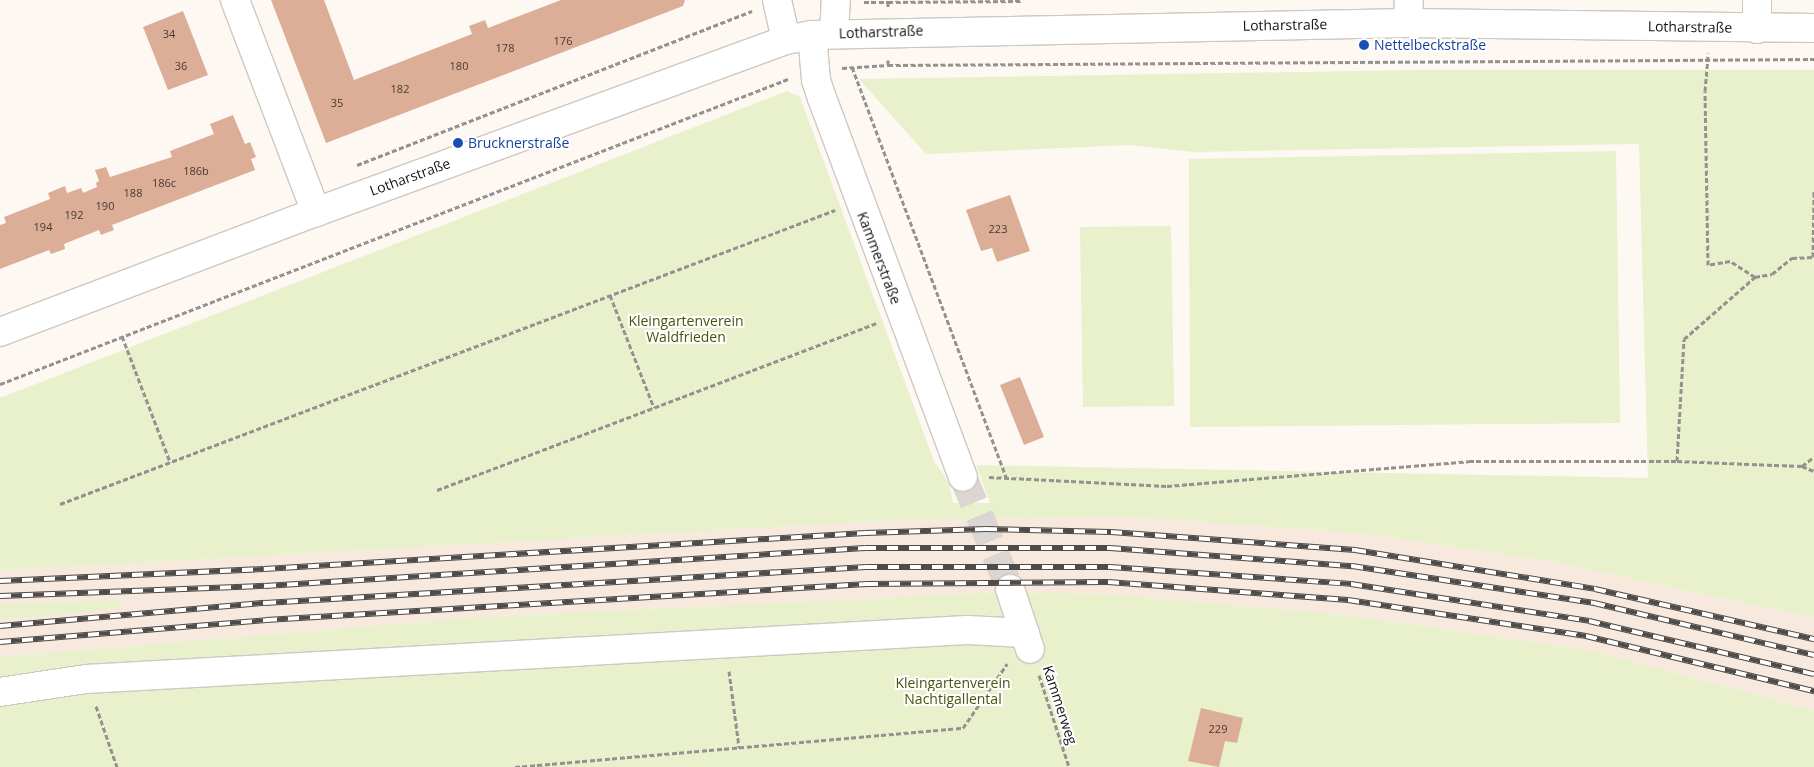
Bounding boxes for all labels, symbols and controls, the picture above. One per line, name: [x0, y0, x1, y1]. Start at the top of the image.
street label: Lotharstraße: [1243, 16, 1327, 34]
street label: Lotharstraße: [1648, 18, 1732, 36]
street label: Lotharstraße: [838, 22, 924, 42]
house number: 34: [163, 27, 175, 41]
house number: 176: [554, 34, 572, 48]
place label: Nettelbeckstraße: [1374, 37, 1486, 53]
marker: Nettelbeckstraße: [1358, 39, 1370, 51]
house number: 178: [496, 41, 514, 55]
house number: 36: [175, 59, 187, 73]
house number: 180: [450, 59, 468, 73]
house number: 182: [391, 82, 409, 96]
house number: 35: [331, 96, 343, 110]
place label: Brucknerstraße: [468, 135, 569, 151]
marker: Brucknerstraße: [452, 137, 464, 149]
street label: Lotharstraße: [367, 155, 453, 199]
house number: 186b: [183, 164, 209, 178]
house number: 186c: [152, 176, 176, 190]
house number: 188: [124, 186, 142, 200]
house number: 190: [96, 199, 114, 213]
house number: 192: [65, 208, 83, 222]
street label: Kammerstraße: [854, 209, 904, 307]
house number: 194: [34, 220, 52, 234]
house number: 223: [989, 222, 1007, 236]
park label: Kleingartenverein Waldfrieden: [628, 313, 744, 346]
street label: Kammerweg: [1039, 663, 1081, 747]
park label: Kleingartenverein Nachtigallental: [895, 675, 1011, 708]
house number: 229: [1209, 722, 1227, 736]

